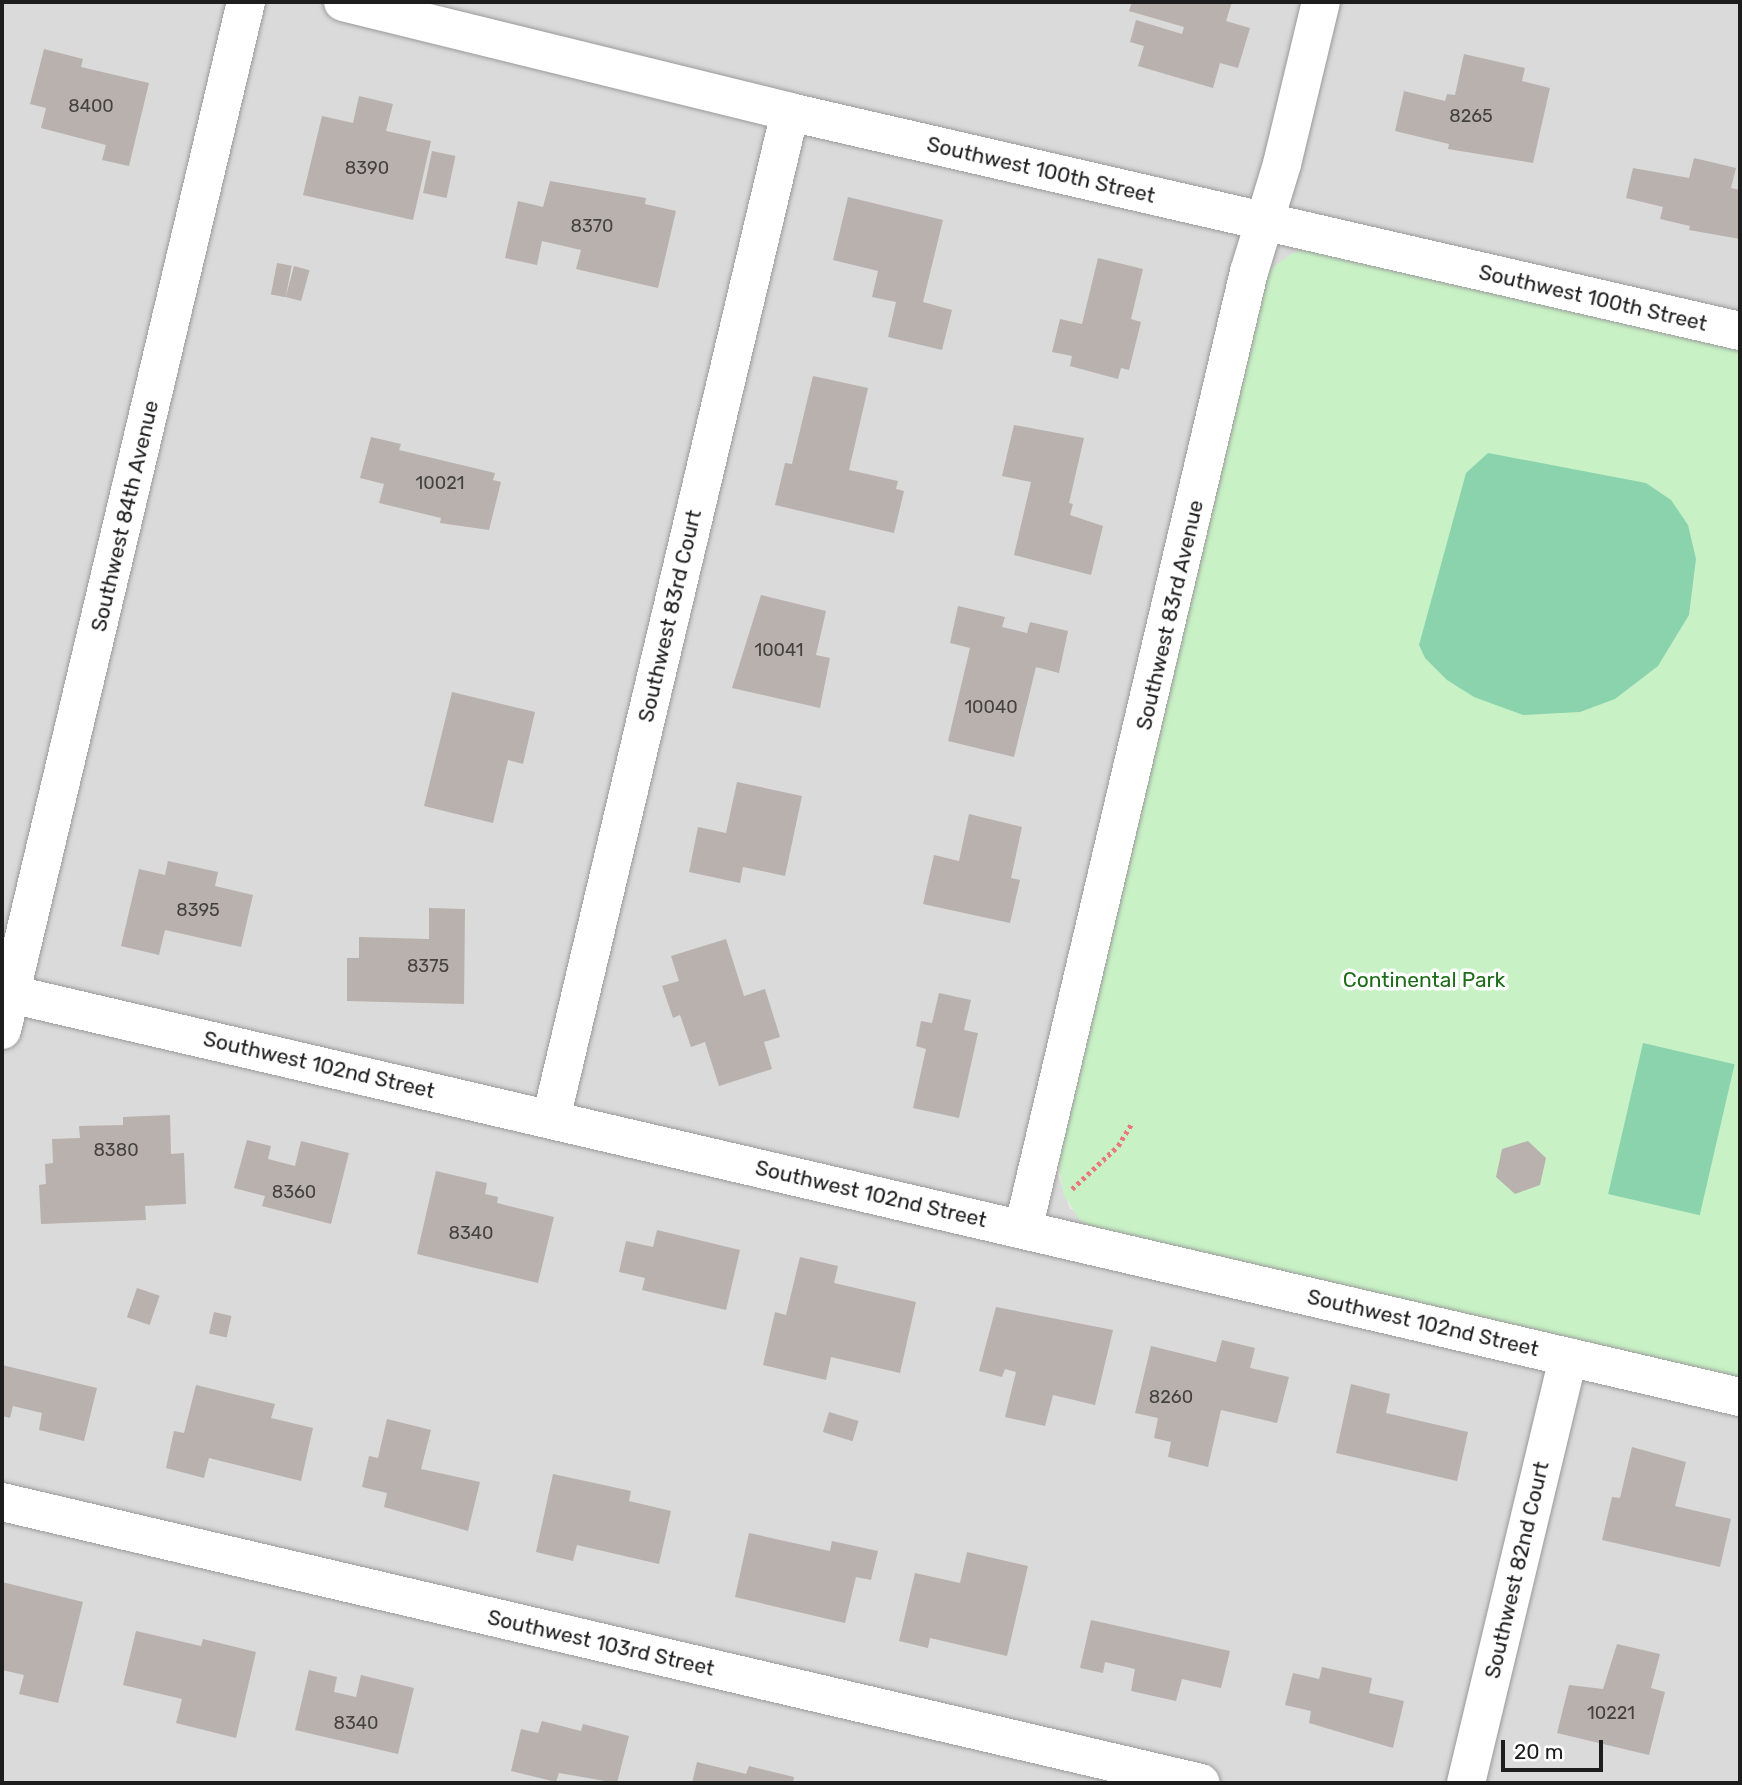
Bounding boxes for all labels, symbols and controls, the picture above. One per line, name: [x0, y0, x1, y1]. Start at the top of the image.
house number: 8400: [68, 95, 114, 117]
house number: 8265: [1449, 105, 1493, 127]
street label: Southwest 100th Street: [924, 131, 1158, 209]
house number: 8390: [345, 157, 389, 179]
house number: 8370: [571, 215, 613, 237]
street label: Southwest 100th Street: [1476, 259, 1710, 337]
street label: Southwest 84th Avenue: [86, 398, 164, 634]
house number: 10021: [416, 472, 464, 494]
street label: Southwest 83rd Avenue: [1131, 497, 1209, 733]
street label: Southwest 83rd Court: [633, 507, 707, 725]
house number: 10041: [754, 639, 804, 661]
house number: 10040: [964, 696, 1018, 718]
house number: 8395: [176, 899, 220, 921]
house number: 8375: [407, 955, 449, 977]
park label: Continental Park: [1343, 967, 1505, 993]
street label: Southwest 102nd Street: [201, 1026, 437, 1104]
house number: 8380: [93, 1139, 139, 1161]
street label: Southwest 102nd Street: [753, 1155, 989, 1233]
house number: 8360: [272, 1181, 316, 1203]
house number: 8340: [449, 1222, 493, 1244]
street label: Southwest 102nd Street: [1305, 1284, 1541, 1362]
house number: 8260: [1149, 1386, 1193, 1408]
street label: Southwest 82nd Court: [1480, 1459, 1554, 1681]
street label: Southwest 103rd Street: [485, 1605, 717, 1681]
house number: 10221: [1587, 1702, 1635, 1724]
house number: 8340: [334, 1712, 378, 1734]
scale bar: [1504, 1726, 1606, 1770]
text: 20 m: [1514, 1739, 1563, 1764]

